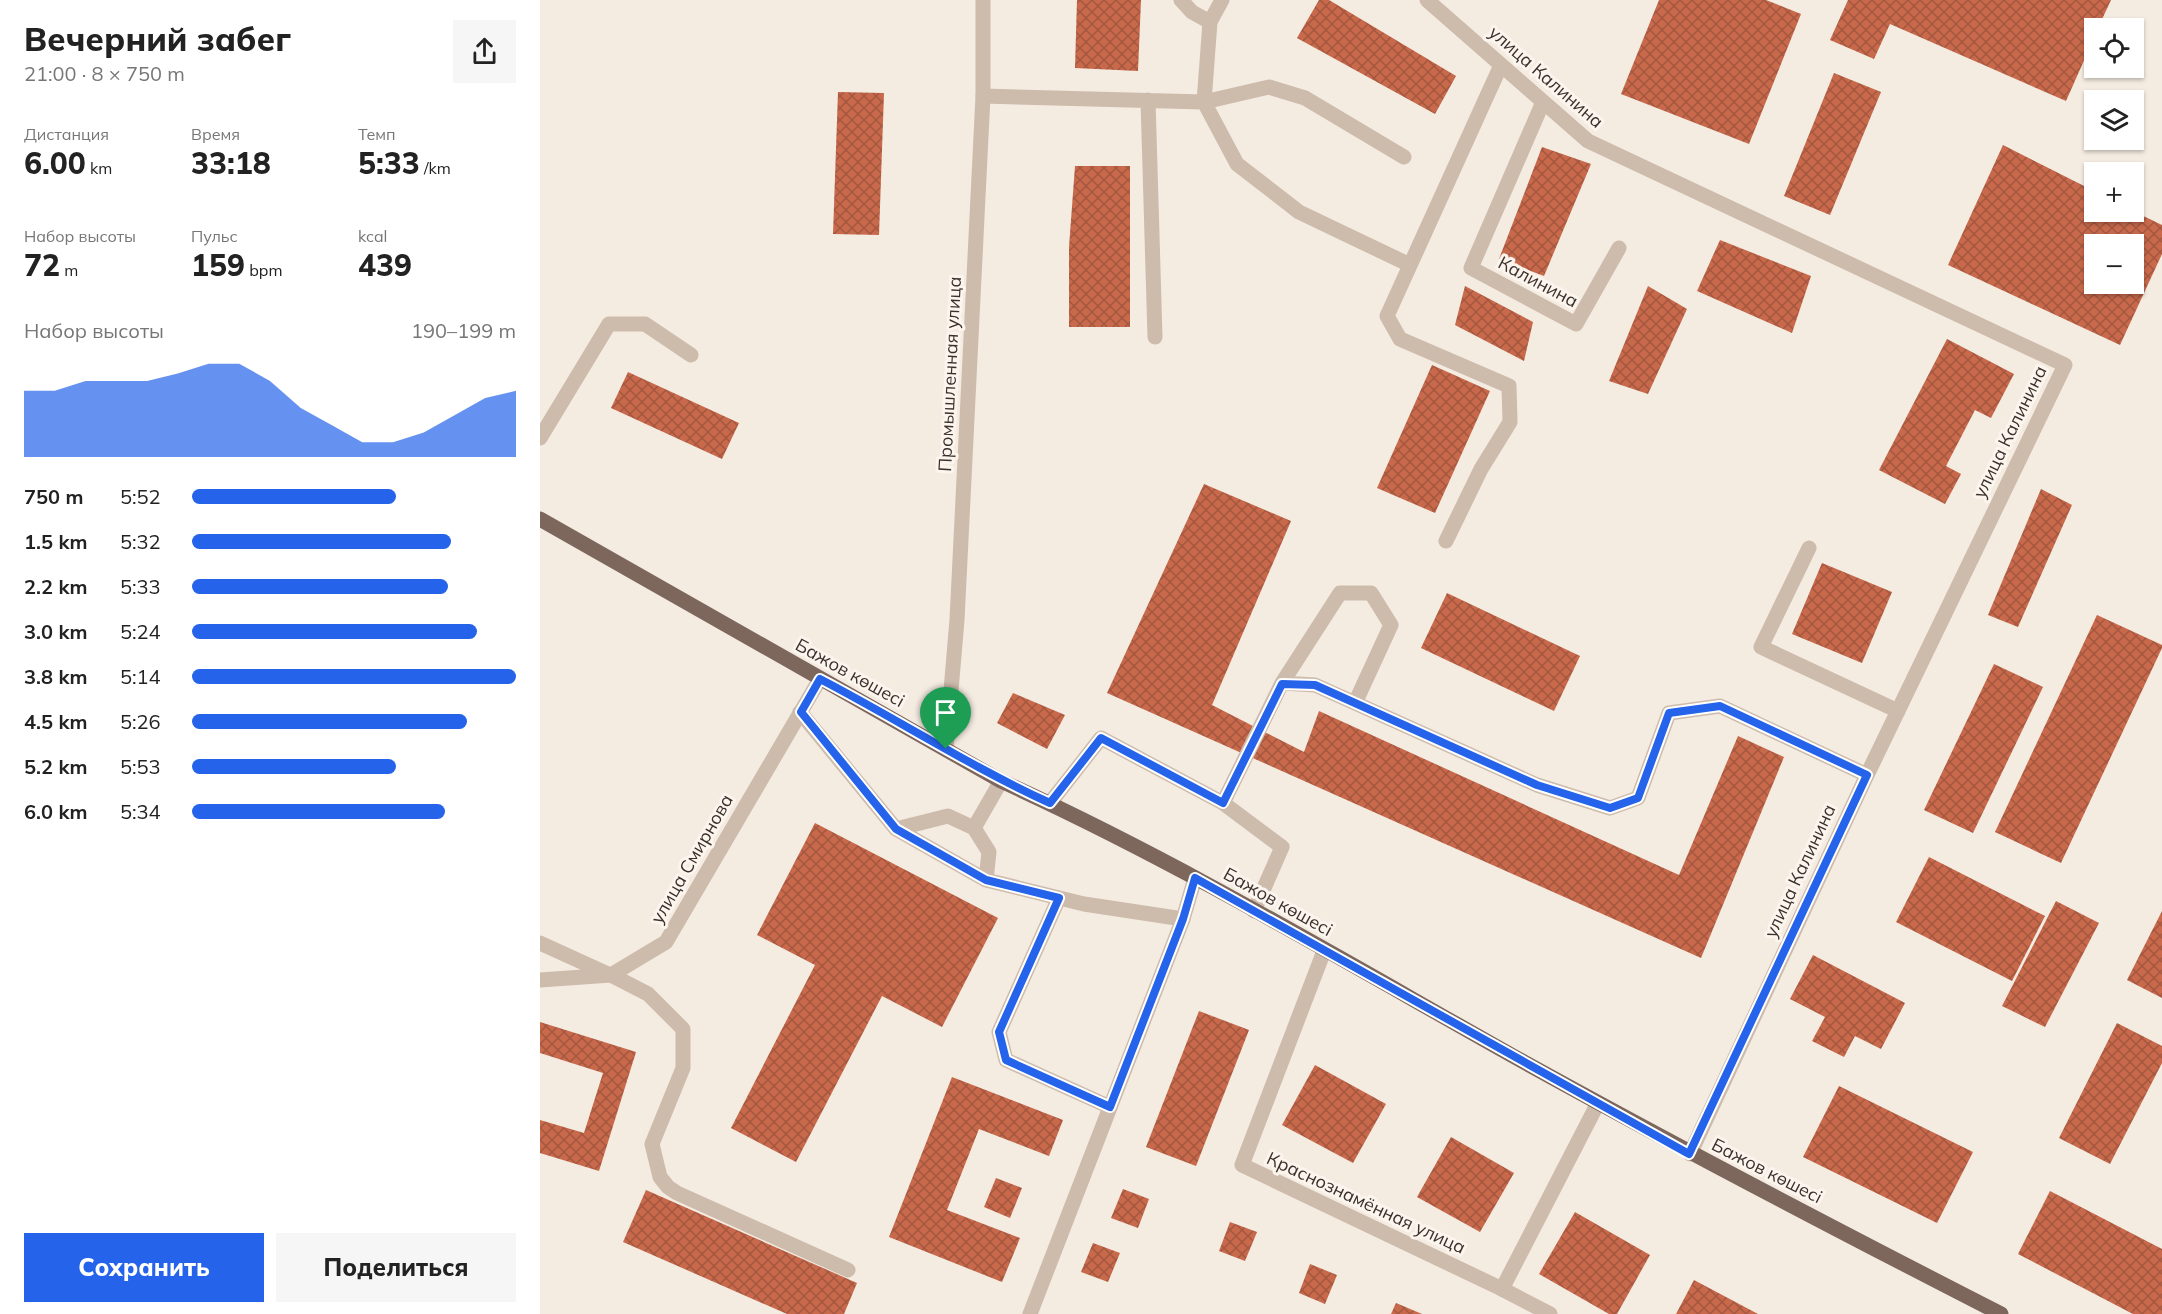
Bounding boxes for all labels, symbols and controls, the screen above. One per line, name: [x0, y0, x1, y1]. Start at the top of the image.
text: Вечерний забег: [24, 18, 291, 59]
map controls: [2084, 18, 2144, 294]
button: locate: [2084, 18, 2144, 78]
button: share: [453, 20, 516, 83]
street label: улица Калинина: [1484, 21, 1608, 133]
text: 21:00 · 8 × 750 m: [24, 61, 185, 86]
button: layers: [2084, 90, 2144, 150]
text: Дистанция: [24, 124, 109, 144]
text: Время: [191, 124, 240, 144]
text: Темп: [358, 124, 396, 144]
text: 6.00: [24, 144, 86, 182]
text: 33:18: [191, 144, 271, 182]
text: 5:33: [358, 144, 420, 182]
text: km: [86, 158, 112, 178]
text: /km: [420, 158, 451, 178]
button: +: [2084, 162, 2144, 222]
text: Набор высоты: [24, 226, 136, 246]
text: Пульс: [191, 226, 238, 246]
text: kcal: [358, 226, 387, 246]
button: −: [2084, 234, 2144, 294]
text: 72: [24, 246, 60, 284]
text: 159: [191, 246, 245, 284]
text: 439: [358, 246, 412, 284]
street label: Калинина: [1494, 251, 1582, 312]
text: m: [60, 260, 78, 280]
text: bpm: [245, 260, 282, 280]
street label: Промышленная улица: [933, 276, 966, 472]
text: Набор высоты: [24, 318, 164, 343]
text: 190–199 m: [411, 318, 516, 343]
street label: улица Калинина: [1968, 362, 2052, 502]
text: 750 m: [24, 484, 83, 509]
text: 5:52: [120, 484, 161, 509]
text: 1.5 km: [24, 529, 87, 554]
text: 5:32: [120, 529, 161, 554]
text: 2.2 km: [24, 574, 87, 599]
text: 5:33: [120, 574, 161, 599]
text: 3.0 km: [24, 619, 87, 644]
text: 5:24: [120, 619, 161, 644]
street label: Бажов көшесі: [792, 633, 909, 712]
text: 3.8 km: [24, 664, 87, 689]
text: 5:14: [120, 664, 161, 689]
pin: [920, 687, 971, 749]
icon: arrive: [929, 696, 962, 729]
text: 4.5 km: [24, 709, 87, 734]
text: 5:26: [120, 709, 161, 734]
text: 5.2 km: [24, 754, 87, 779]
text: 5:53: [120, 754, 161, 779]
street label: улица Смирнова: [645, 790, 738, 928]
text: 6.0 km: [24, 799, 87, 824]
text: 5:34: [120, 799, 161, 824]
street label: улица Калинина: [1759, 800, 1840, 941]
street label: Бажов көшесі: [1220, 862, 1337, 941]
street label: Бажов көшесі: [1708, 1133, 1826, 1208]
street label: Краснознамённая улица: [1263, 1146, 1469, 1259]
button: Сохранить: [24, 1233, 264, 1302]
button: Поделиться: [276, 1233, 516, 1302]

